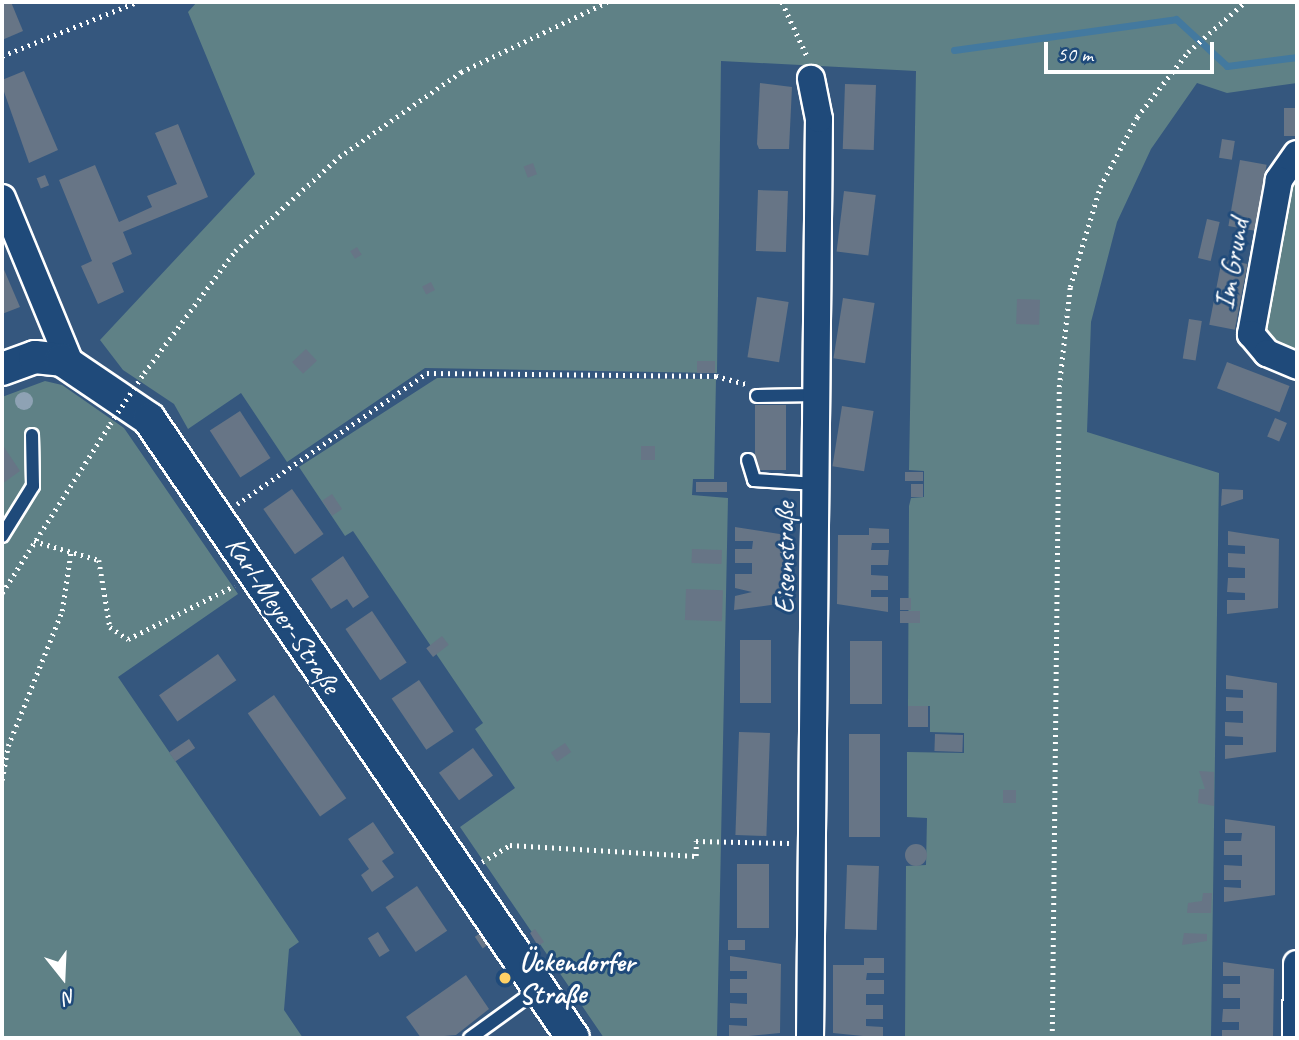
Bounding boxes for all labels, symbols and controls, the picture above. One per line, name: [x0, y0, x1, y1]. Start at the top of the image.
scale bar: [1047, 28, 1217, 72]
text: 50 m: [1057, 41, 1093, 67]
street label: Im Grund: [1208, 216, 1256, 312]
street label: Eisenstraße: [768, 502, 802, 614]
street label: Karl-Meyer-Straße: [218, 530, 348, 700]
north arrow: [28, 942, 98, 1012]
place label: Ückendorfer Straße: [519, 945, 635, 1011]
marker: Ückendorfer Straße: [497, 970, 513, 986]
text: N: [60, 984, 79, 1010]

